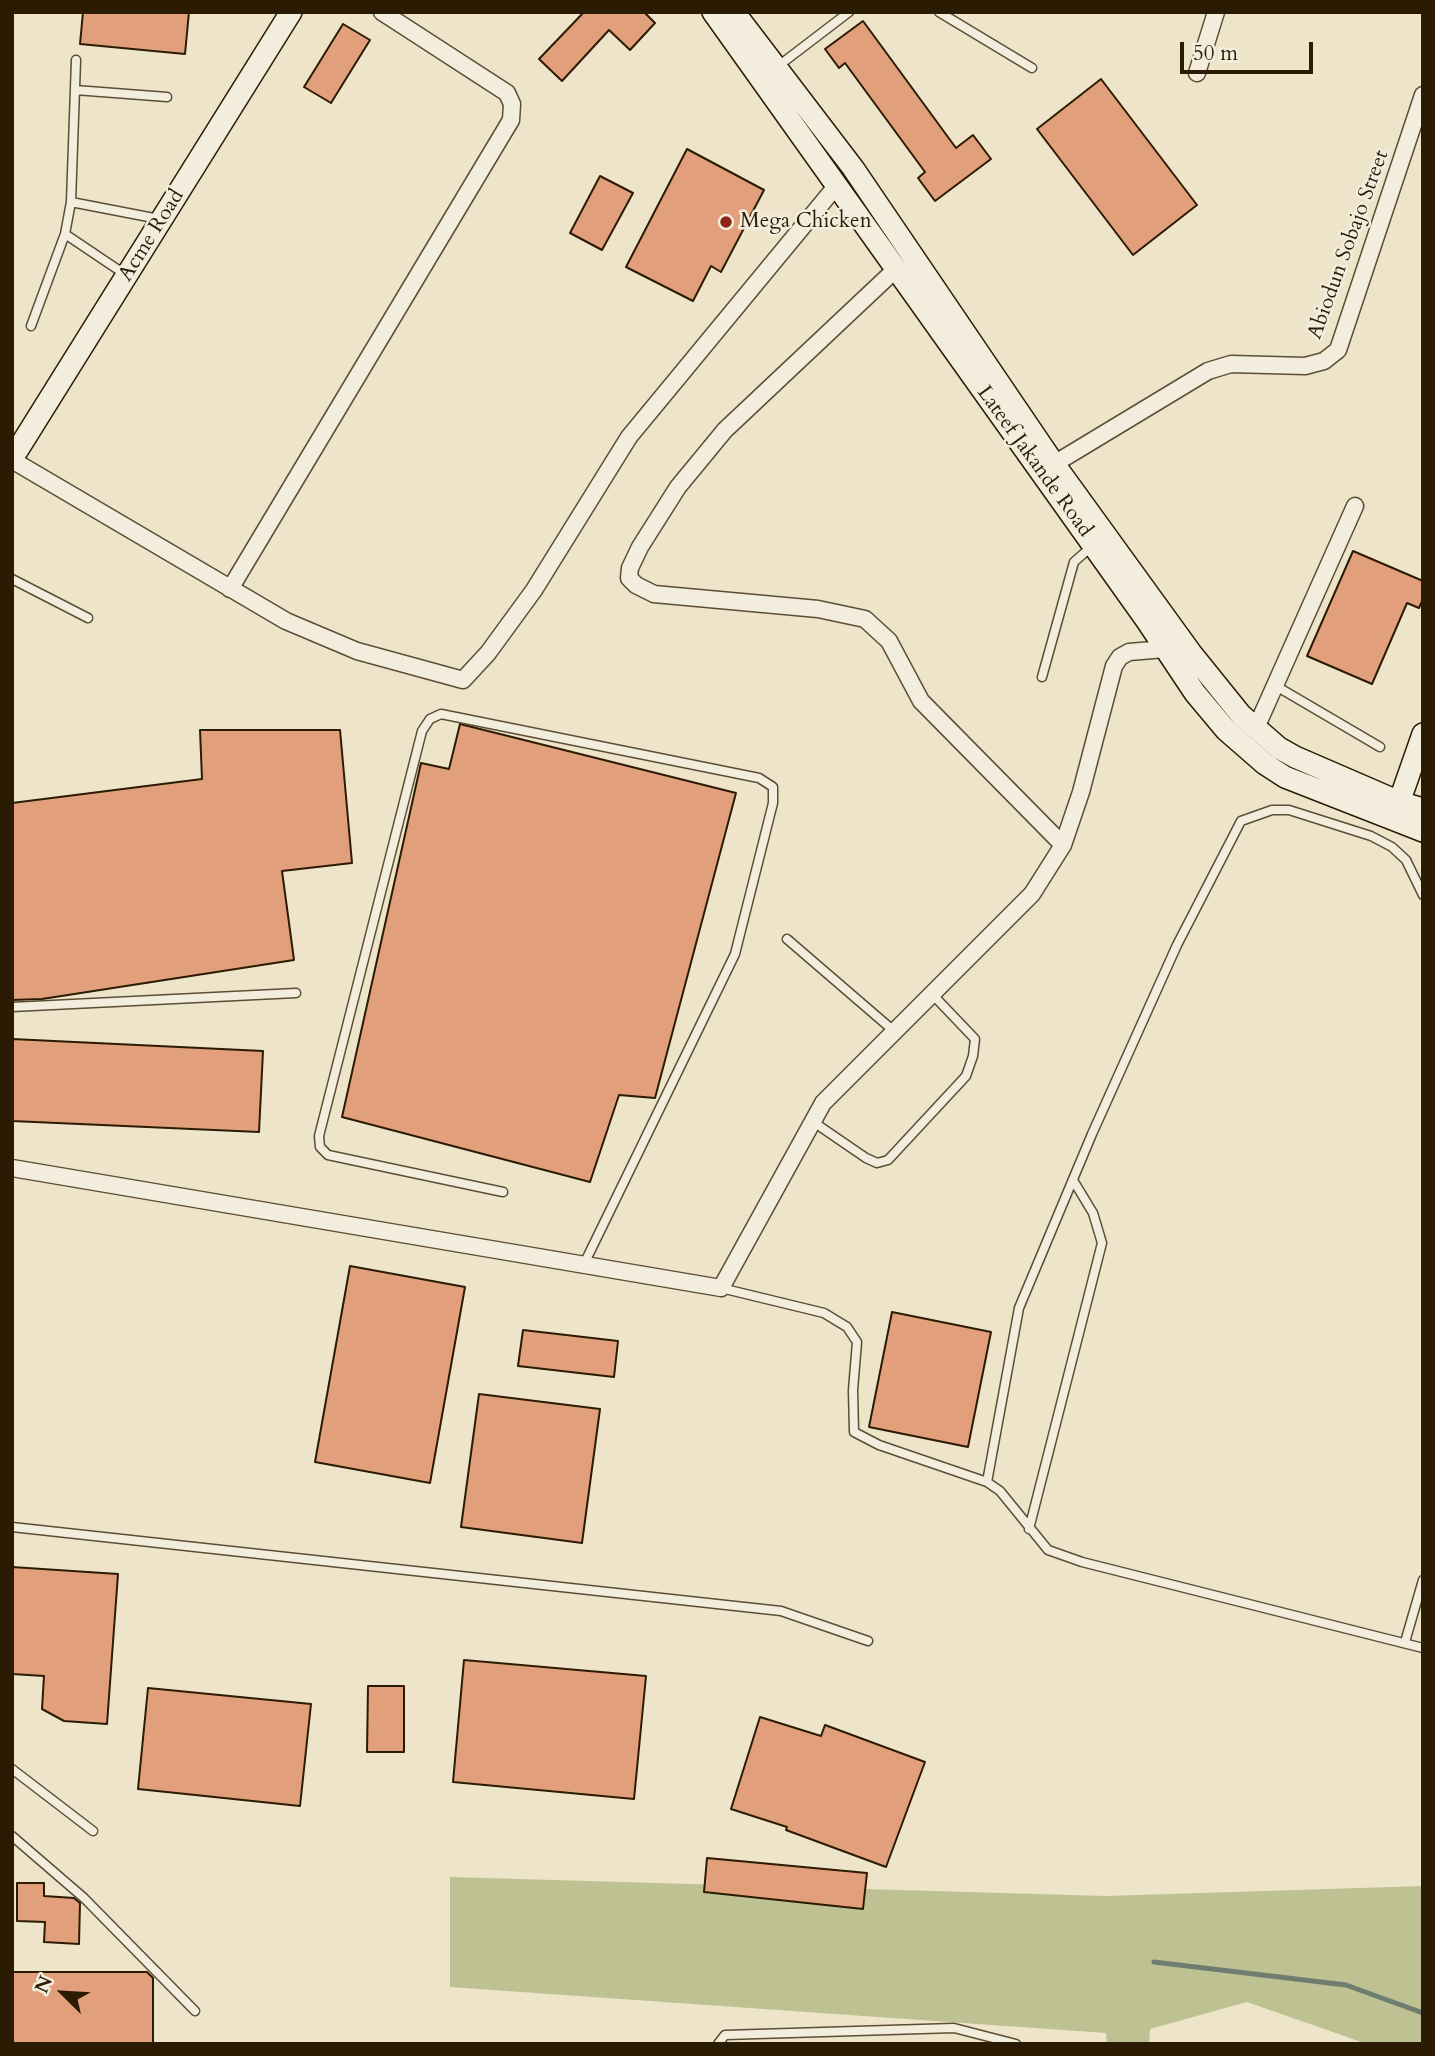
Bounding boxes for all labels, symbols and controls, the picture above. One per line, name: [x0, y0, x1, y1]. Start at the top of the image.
scale bar: [1183, 28, 1316, 72]
text: 50 m: [1193, 39, 1238, 68]
street label: Abiodun Sobajo Street: [1303, 147, 1395, 343]
street label: Acme Road: [114, 185, 190, 287]
place label: Mega Chicken: [740, 209, 872, 235]
marker: Mega Chicken: [718, 214, 734, 230]
street label: Lateef Jakande Road: [971, 382, 1097, 542]
north arrow: [28, 1958, 98, 2028]
text: N: [29, 1972, 59, 1997]

